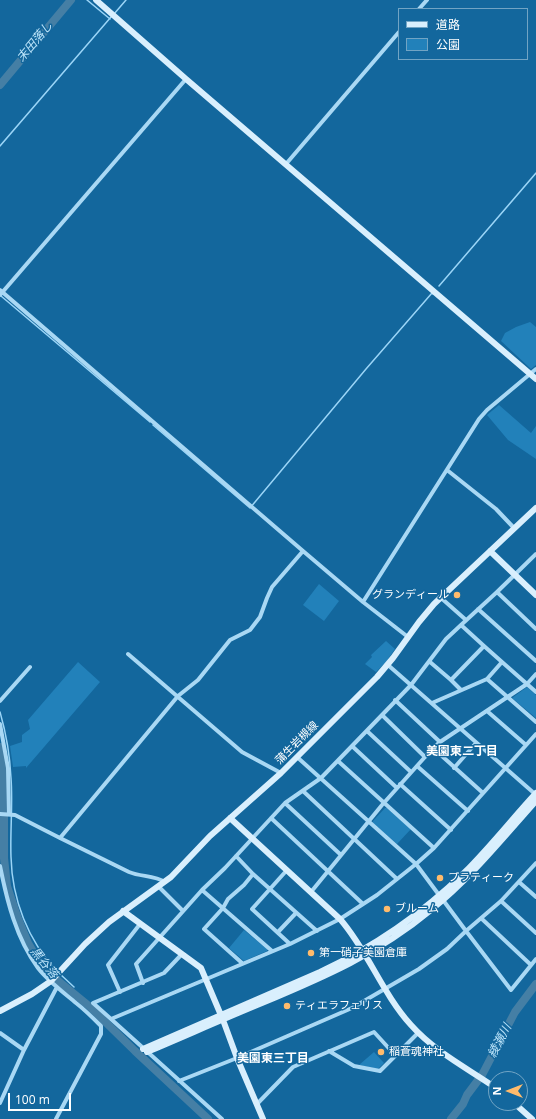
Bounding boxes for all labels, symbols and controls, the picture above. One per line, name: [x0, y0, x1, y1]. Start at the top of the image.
legend: [398, 8, 528, 60]
text: 道路: [436, 16, 460, 33]
water label: 末田落し: [14, 19, 56, 65]
text: 公園: [436, 36, 460, 53]
place label: グランディール: [372, 588, 449, 602]
marker: グランディール: [452, 590, 462, 600]
street label: 蒲生岩槻線: [273, 719, 321, 767]
district label: 美園東二丁目: [426, 745, 498, 759]
place label: プラティーク: [448, 871, 514, 885]
marker: プラティーク: [435, 873, 445, 883]
place label: ブルーム: [395, 902, 439, 916]
marker: ブルーム: [382, 904, 392, 914]
water label: 黒谷落: [27, 944, 61, 982]
place label: 第一硝子美園倉庫: [319, 946, 407, 960]
marker: 第一硝子美園倉庫: [306, 948, 316, 958]
place label: ティエラフェリス: [295, 999, 383, 1013]
marker: ティエラフェリス: [282, 1001, 292, 1011]
water label: 綾瀬川: [485, 1022, 515, 1060]
place label: 稲蒼魂神社: [389, 1045, 444, 1059]
marker: 稲蒼魂神社: [376, 1047, 386, 1057]
district label: 美園東三丁目: [237, 1052, 309, 1066]
north arrow: [488, 1071, 528, 1111]
scale bar: [10, 1085, 73, 1111]
text: N: [489, 1087, 504, 1095]
text: 100 m: [15, 1091, 50, 1108]

